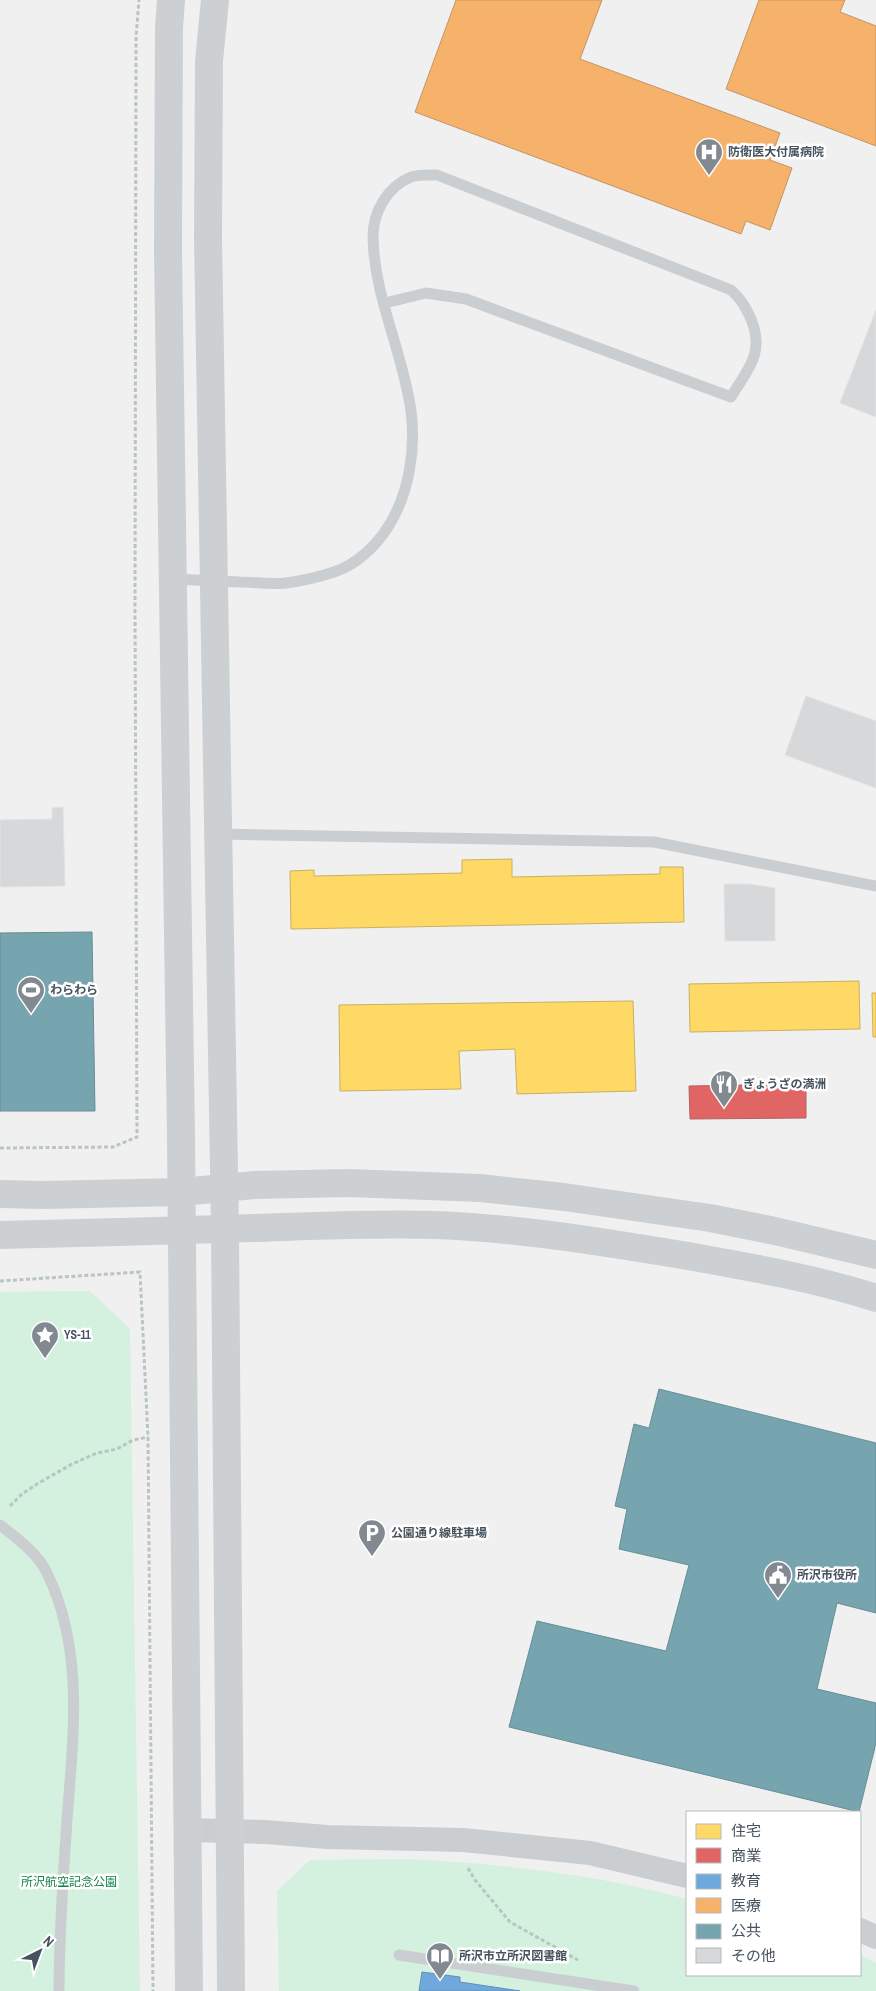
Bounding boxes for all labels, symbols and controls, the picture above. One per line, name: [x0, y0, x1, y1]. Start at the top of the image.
hospital icon: 防衛医大付属病院: [694, 137, 724, 176]
place label: 防衛医大付属病院: [728, 144, 824, 160]
sports icon: わらわら: [16, 975, 46, 1014]
place label: わらわら: [50, 982, 98, 998]
restaurant icon: ぎょうざの満洲: [709, 1069, 739, 1108]
place label: ぎょうざの満洲: [743, 1076, 826, 1092]
place icon: YS-11: [30, 1320, 60, 1359]
place label: YS-11: [64, 1327, 91, 1343]
parking icon: 公園通り線駐車場: [357, 1518, 387, 1557]
place label: 公園通り線駐車場: [391, 1525, 487, 1541]
public building icon: 所沢市役所: [763, 1560, 793, 1599]
place label: 所沢市役所: [797, 1567, 857, 1583]
legend: [686, 1811, 861, 1976]
text: 住宅: [731, 1820, 761, 1841]
text: 商業: [731, 1845, 761, 1866]
text: 教育: [731, 1870, 761, 1891]
park label: 所沢航空記念公園: [21, 1874, 117, 1890]
text: 医療: [731, 1895, 761, 1916]
text: 公共: [731, 1920, 761, 1941]
north arrow: [15, 1926, 65, 1976]
text: N: [40, 1932, 58, 1951]
library icon: 所沢市立所沢図書館: [425, 1941, 455, 1980]
text: その他: [731, 1945, 776, 1966]
place label: 所沢市立所沢図書館: [459, 1948, 567, 1964]

